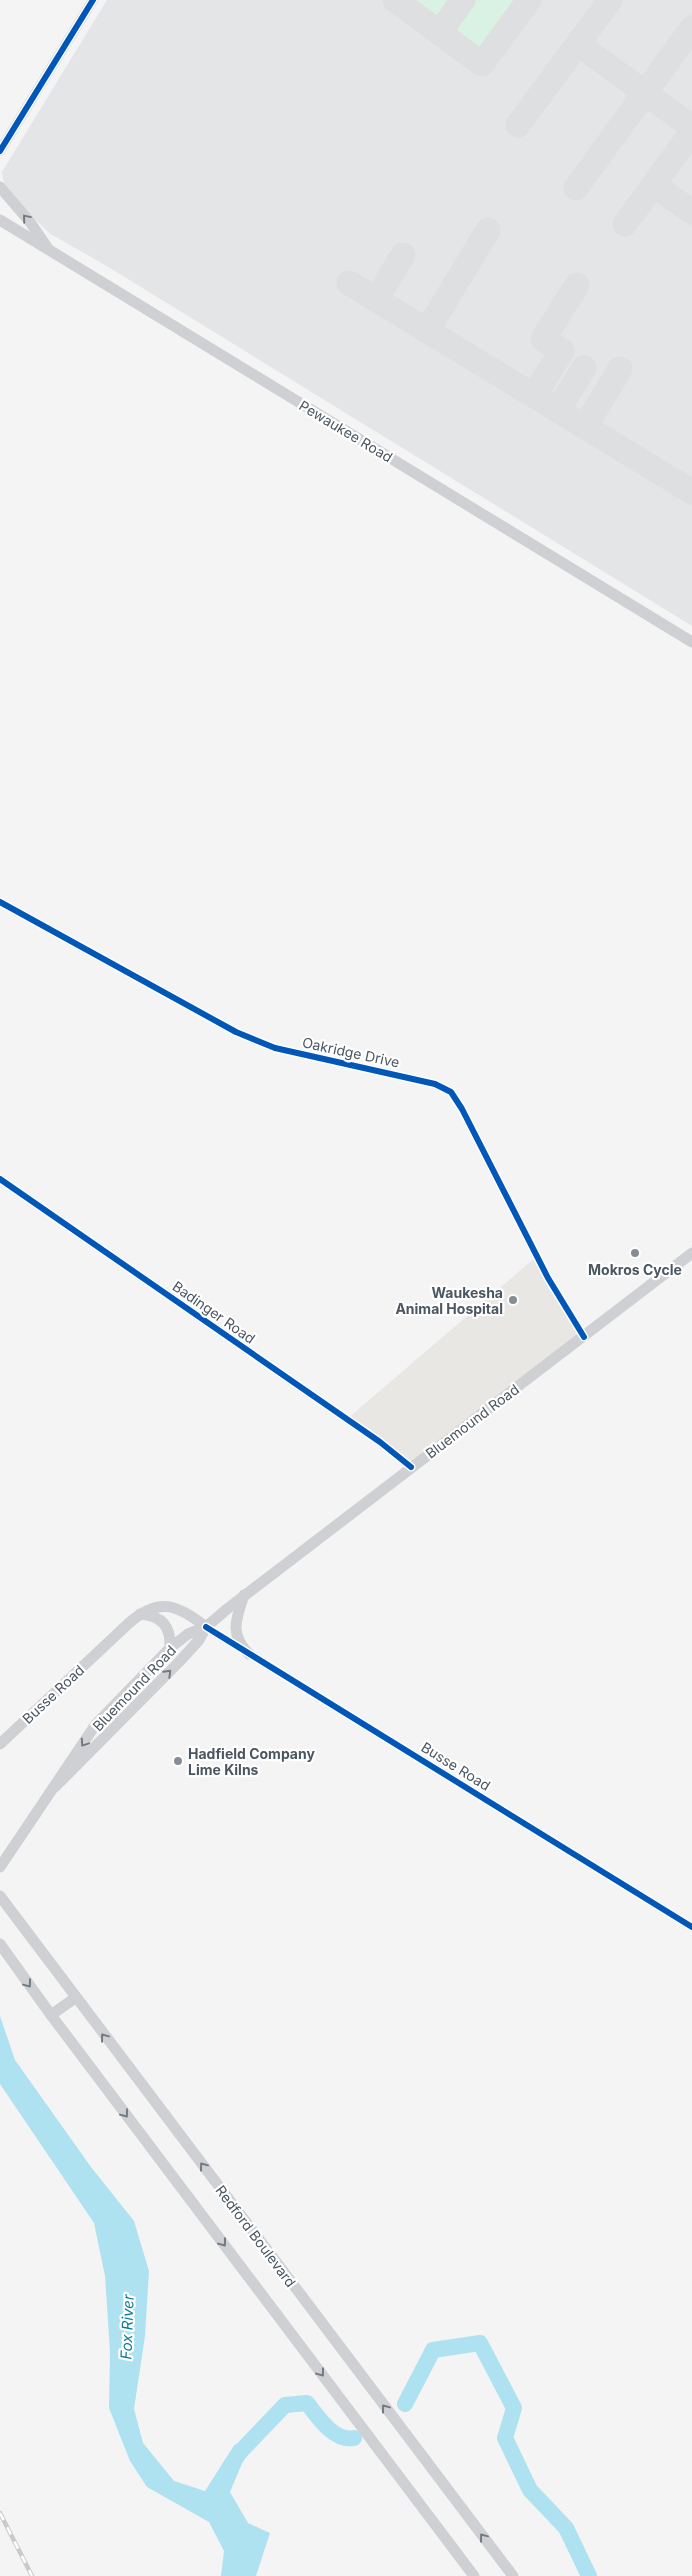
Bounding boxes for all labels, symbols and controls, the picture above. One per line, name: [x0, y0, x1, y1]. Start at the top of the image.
one-way arrow: [23, 214, 32, 223]
street label: Pewaukee Road: [296, 396, 396, 466]
street label: Oakridge Drive: [301, 1033, 401, 1071]
marker: Mokros Cycle: [629, 1247, 641, 1259]
place label: Mokros Cycle: [588, 1261, 682, 1278]
street label: Badinger Road: [169, 1277, 259, 1347]
place label: Waukesha Animal Hospital: [395, 1284, 503, 1317]
marker: Waukesha Animal Hospital: [507, 1294, 519, 1306]
street label: Bluemound Road: [422, 1380, 522, 1462]
street label: Bluemound Road: [89, 1642, 179, 1734]
street label: Busse Road: [19, 1661, 87, 1727]
one-way arrow: [162, 1670, 171, 1679]
one-way arrow: [81, 1737, 90, 1746]
street label: Busse Road: [418, 1738, 494, 1794]
place label: Hadfield Company Lime Kilns: [188, 1745, 315, 1778]
marker: Hadfield Company Lime Kilns: [172, 1755, 184, 1767]
one-way arrow: [22, 1978, 31, 1988]
one-way arrow: [102, 2034, 110, 2043]
one-way arrow: [120, 2108, 128, 2117]
one-way arrow: [200, 2163, 208, 2172]
street label: Redford Boulevard: [212, 2182, 300, 2290]
one-way arrow: [217, 2237, 226, 2247]
water label: Fox River: [116, 2294, 138, 2360]
one-way arrow: [315, 2367, 324, 2377]
one-way arrow: [382, 2404, 391, 2413]
one-way arrow: [481, 2534, 489, 2543]

